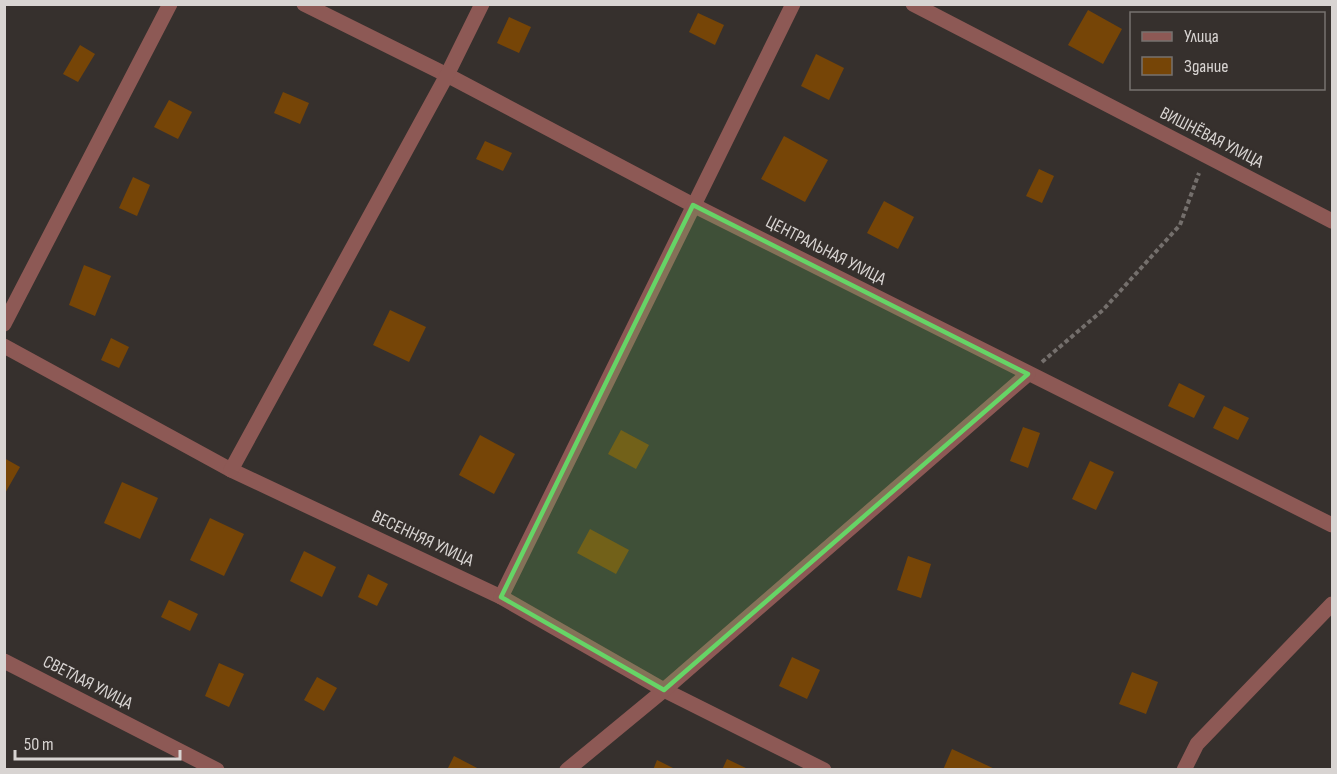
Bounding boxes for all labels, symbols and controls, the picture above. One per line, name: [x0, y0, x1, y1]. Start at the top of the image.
legend: [1130, 12, 1325, 90]
text: Улица: [1184, 26, 1219, 47]
text: Здание: [1184, 56, 1229, 77]
street label: ВИШНЁВАЯ УЛИЦА: [1157, 102, 1267, 173]
street label: ЦЕНТРАЛЬНАЯ УЛИЦА: [762, 211, 890, 290]
street label: ВЕСЕННЯЯ УЛИЦА: [369, 506, 477, 571]
street label: СВЕТЛАЯ УЛИЦА: [39, 651, 136, 714]
scale bar: [15, 723, 180, 761]
text: 50 m: [24, 734, 54, 755]

